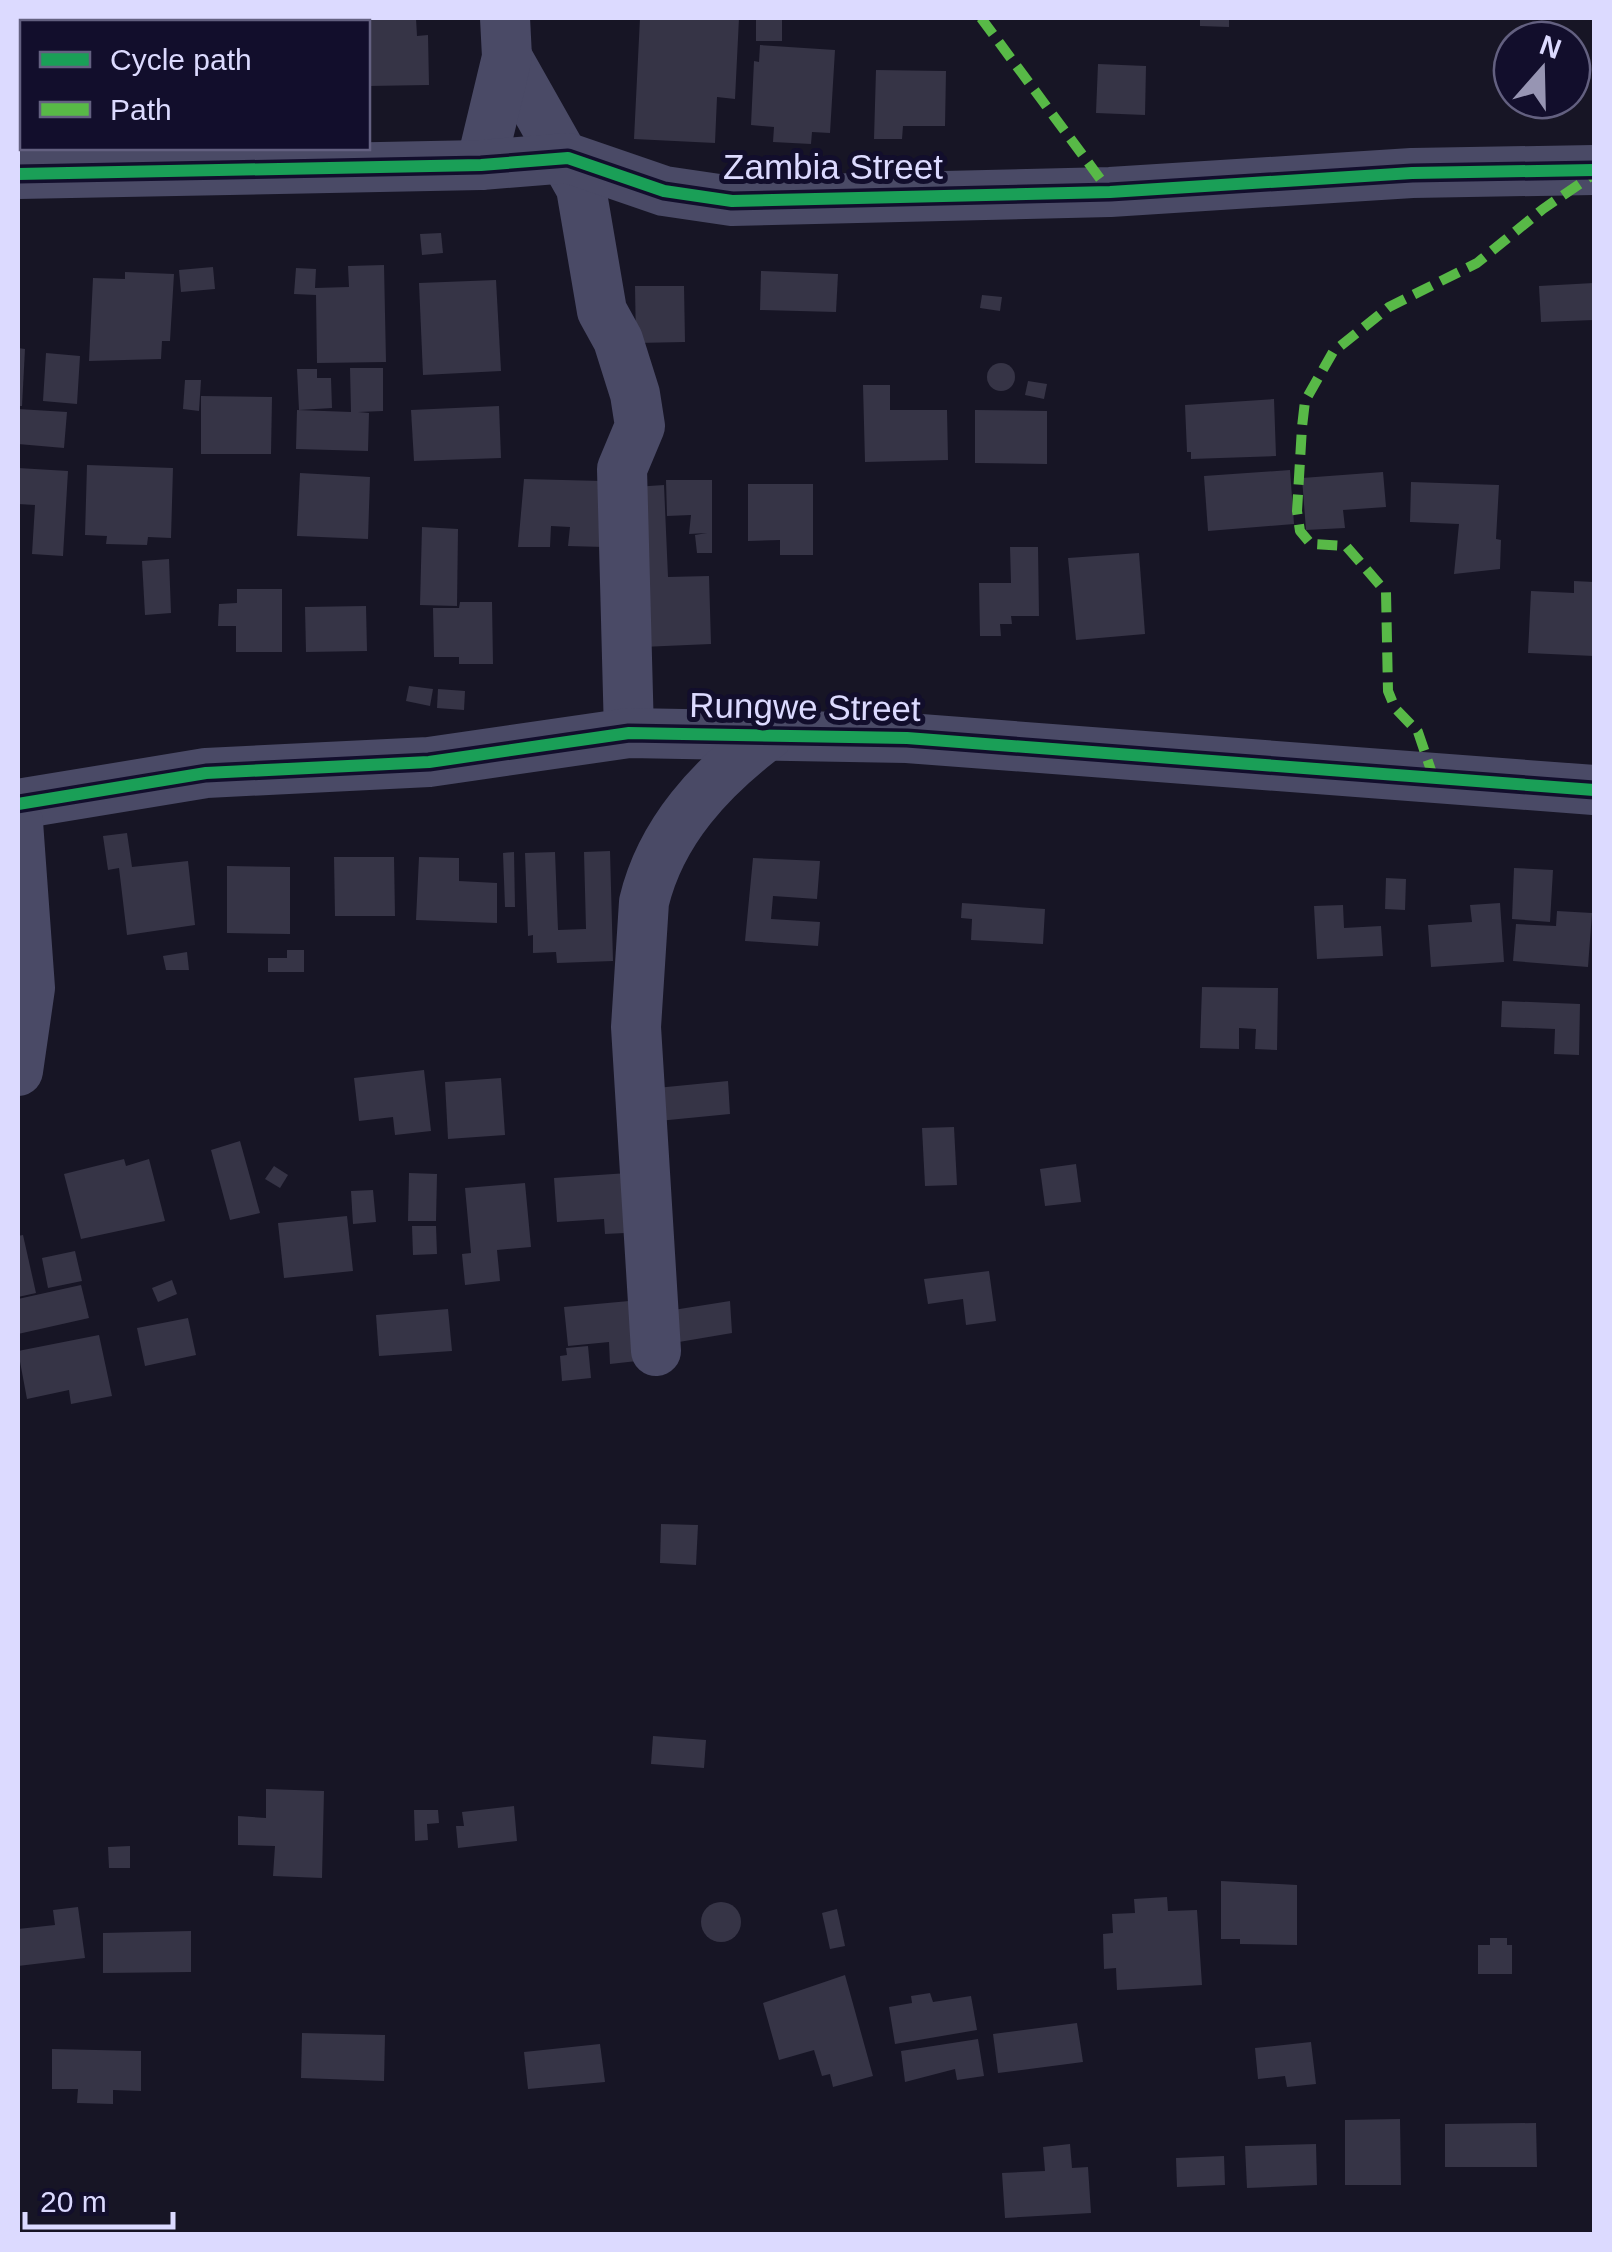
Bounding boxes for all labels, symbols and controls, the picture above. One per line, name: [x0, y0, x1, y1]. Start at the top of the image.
legend: [20, 20, 370, 150]
north arrow: [1492, 20, 1592, 120]
text: N: [1536, 29, 1565, 65]
text: Cycle path: [110, 43, 252, 76]
text: Path: [110, 93, 172, 126]
street label: Zambia Street: [723, 147, 943, 186]
street label: Rungwe Street: [689, 685, 921, 728]
scale bar: [25, 2167, 172, 2229]
text: 20 m: [40, 2185, 107, 2218]

